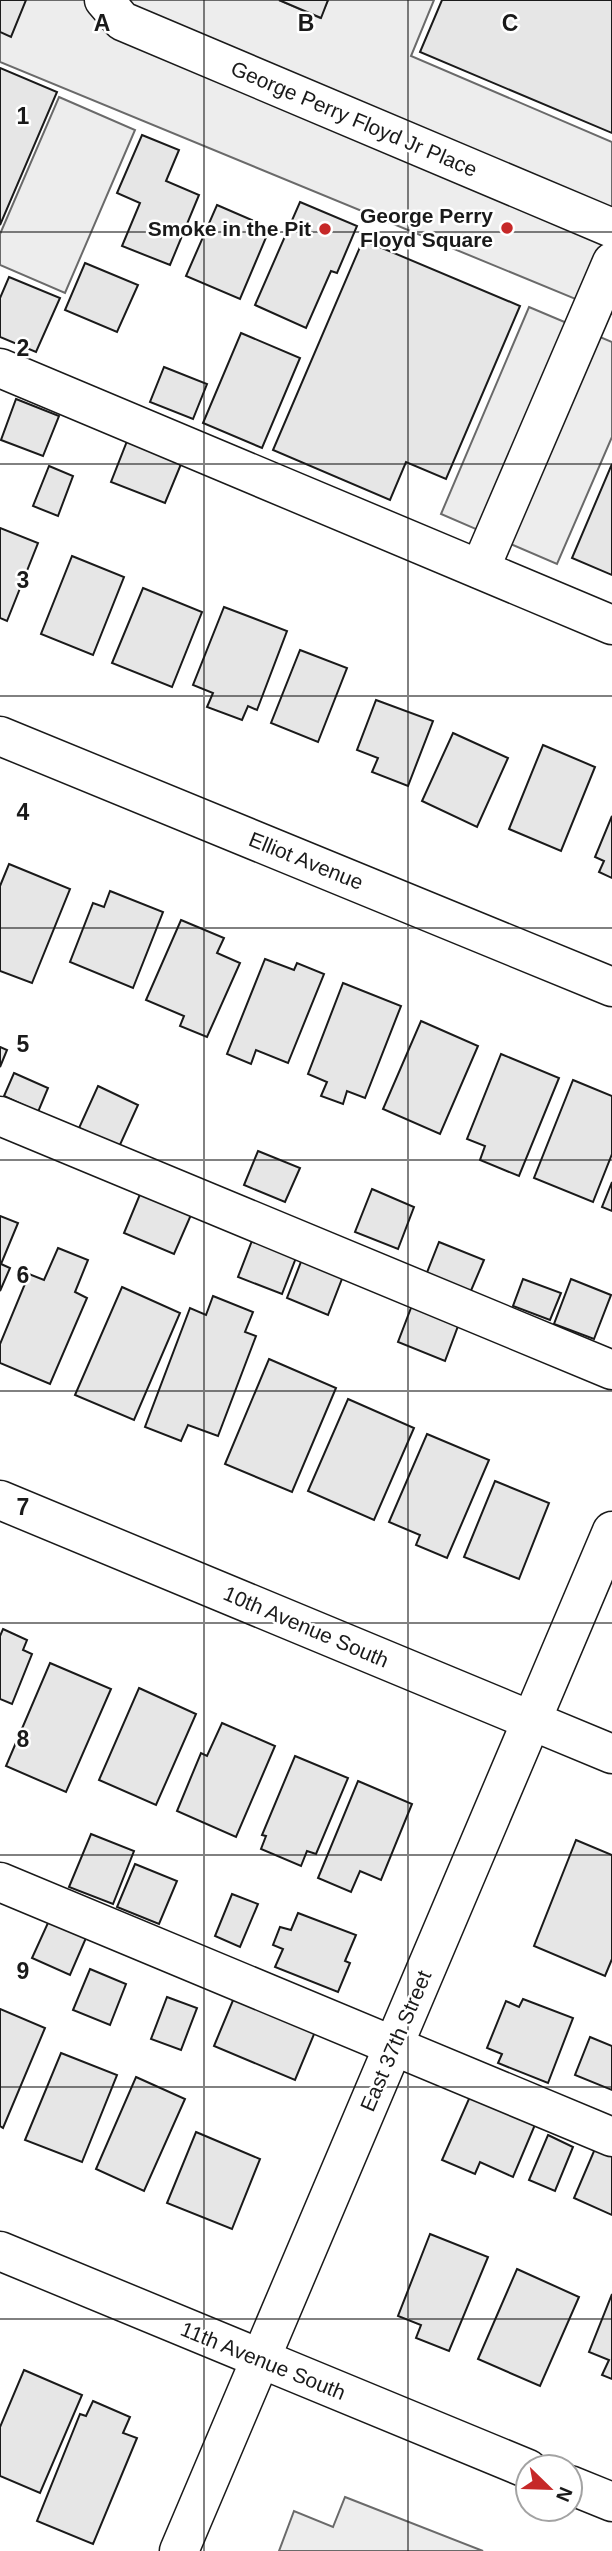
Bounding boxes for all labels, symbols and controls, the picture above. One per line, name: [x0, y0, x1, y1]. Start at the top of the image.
text: A: [94, 10, 110, 36]
text: B: [298, 10, 314, 36]
text: C: [502, 10, 518, 36]
street label: George Perry Floyd Jr Place: [228, 56, 481, 181]
text: 1: [17, 103, 30, 129]
place label: George Perry Floyd Square: [360, 204, 493, 251]
place label: Smoke in the Pit: [148, 217, 311, 240]
marker: George Perry Floyd Square: [499, 220, 515, 236]
marker: Smoke in the Pit: [317, 221, 333, 237]
text: 2: [17, 335, 29, 361]
text: 3: [17, 567, 29, 593]
text: 4: [17, 799, 30, 825]
street label: Elliot Avenue: [246, 827, 367, 894]
text: 5: [17, 1031, 30, 1057]
text: 6: [17, 1262, 29, 1288]
text: 7: [17, 1494, 29, 1520]
street label: 10th Avenue South: [220, 1581, 392, 1672]
text: 8: [17, 1726, 30, 1752]
text: 9: [17, 1958, 29, 1984]
street label: East 37th Street: [356, 1967, 436, 2115]
street label: 11th Avenue South: [177, 2317, 349, 2404]
north arrow: [514, 2453, 584, 2523]
text: N: [552, 2484, 577, 2505]

